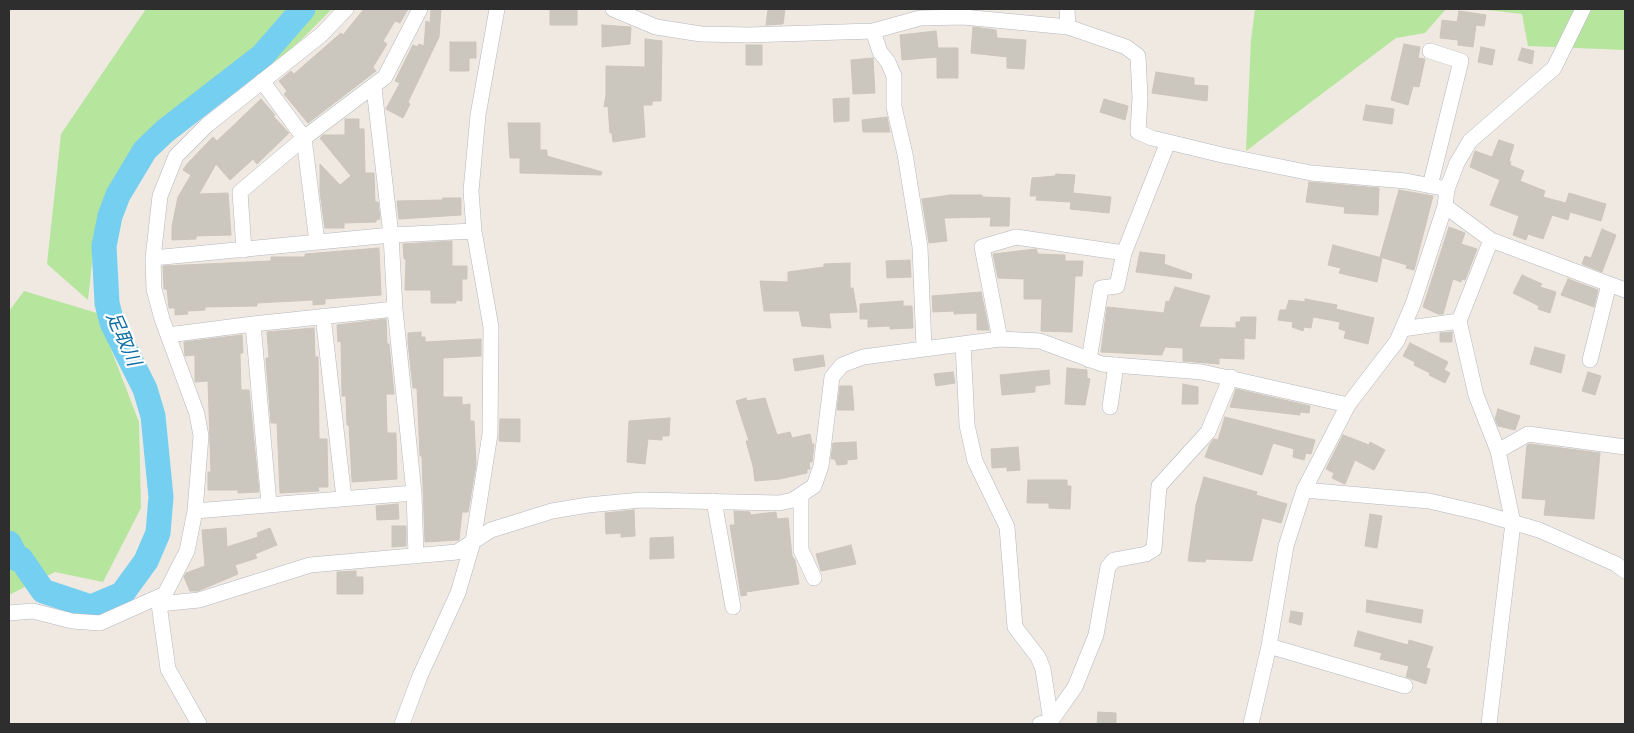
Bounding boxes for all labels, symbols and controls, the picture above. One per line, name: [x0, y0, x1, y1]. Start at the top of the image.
water label: 足取川: [101, 308, 145, 370]

